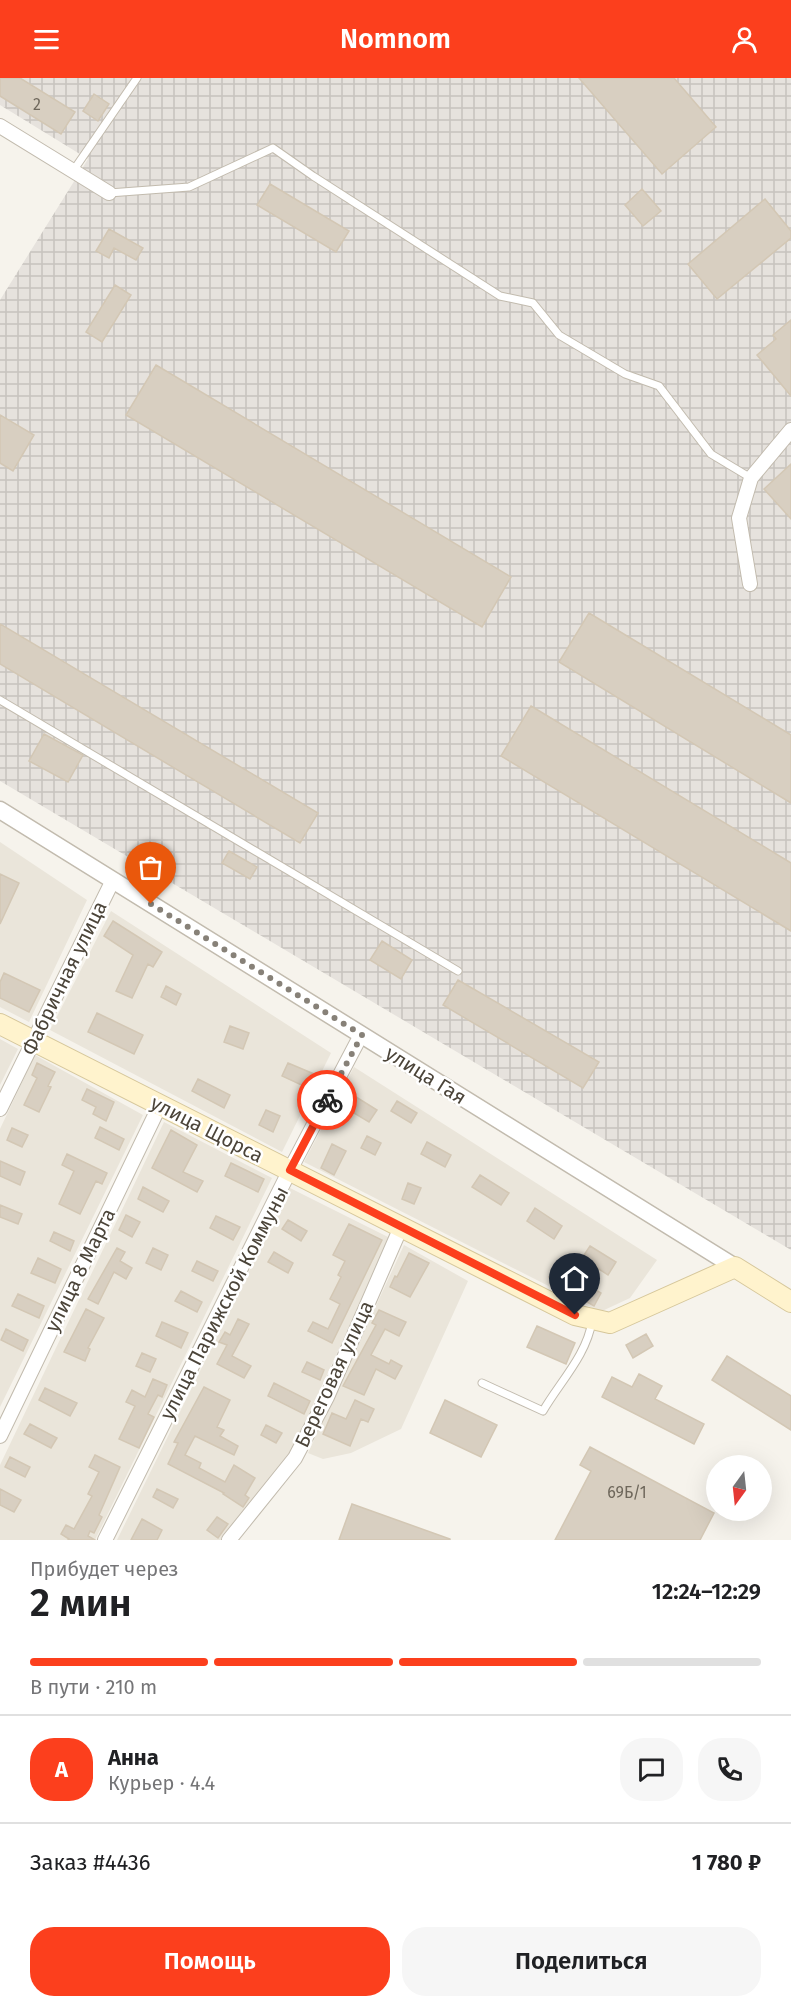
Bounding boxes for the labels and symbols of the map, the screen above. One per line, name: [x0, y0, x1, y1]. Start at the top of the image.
house number: 2: [33, 95, 41, 114]
pin: [125, 842, 176, 904]
street label: Фабричная улица: [16, 897, 112, 1059]
street label: улица Гая: [381, 1041, 471, 1109]
courier: [297, 1070, 357, 1130]
street label: улица Щорса: [147, 1090, 267, 1168]
street label: улица Парижской Коммуны: [155, 1182, 293, 1424]
street label: улица 8 Марта: [40, 1204, 120, 1336]
pin: [549, 1253, 600, 1315]
street label: Береговая улица: [290, 1297, 378, 1451]
north arrow: [706, 1455, 772, 1521]
house number: 69Б/1: [607, 1483, 647, 1502]

